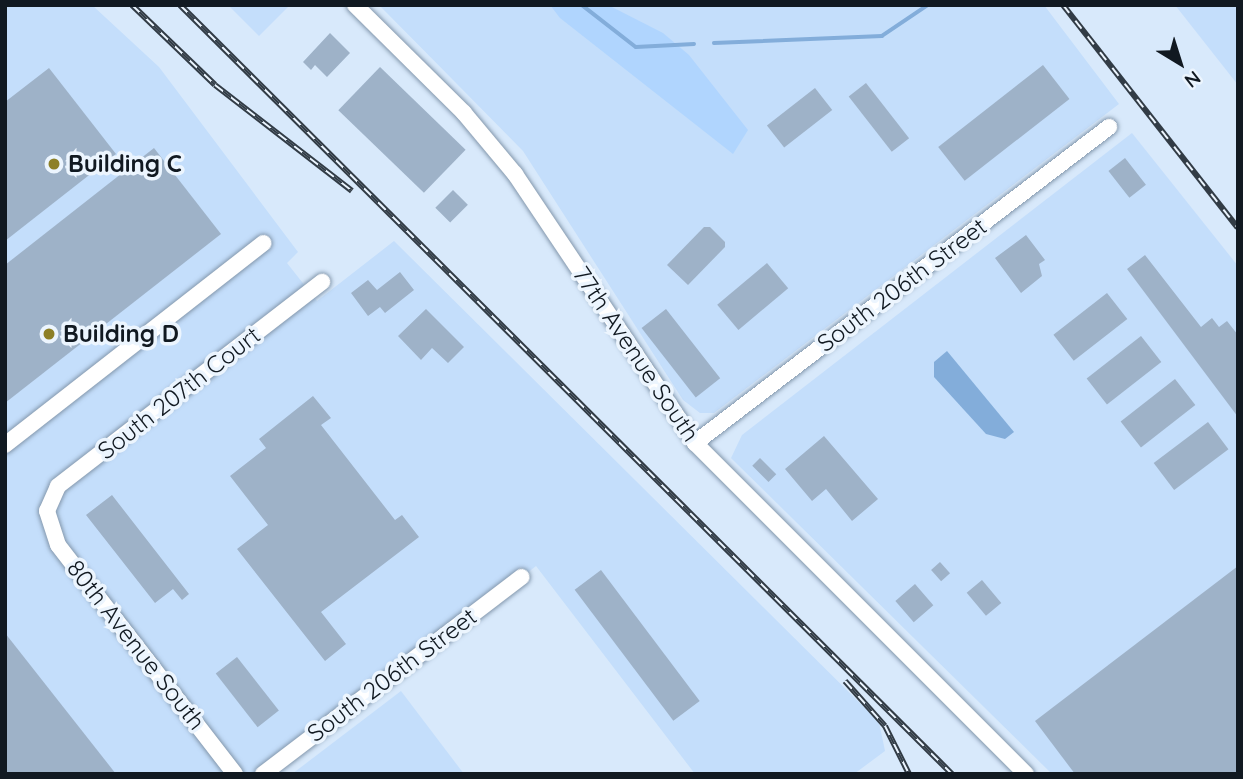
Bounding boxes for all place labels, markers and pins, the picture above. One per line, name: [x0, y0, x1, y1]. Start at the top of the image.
place label: Building C: [68, 150, 182, 178]
marker: Building C: [46, 156, 62, 172]
place label: Building D: [63, 320, 179, 348]
marker: Building D: [41, 326, 57, 342]

